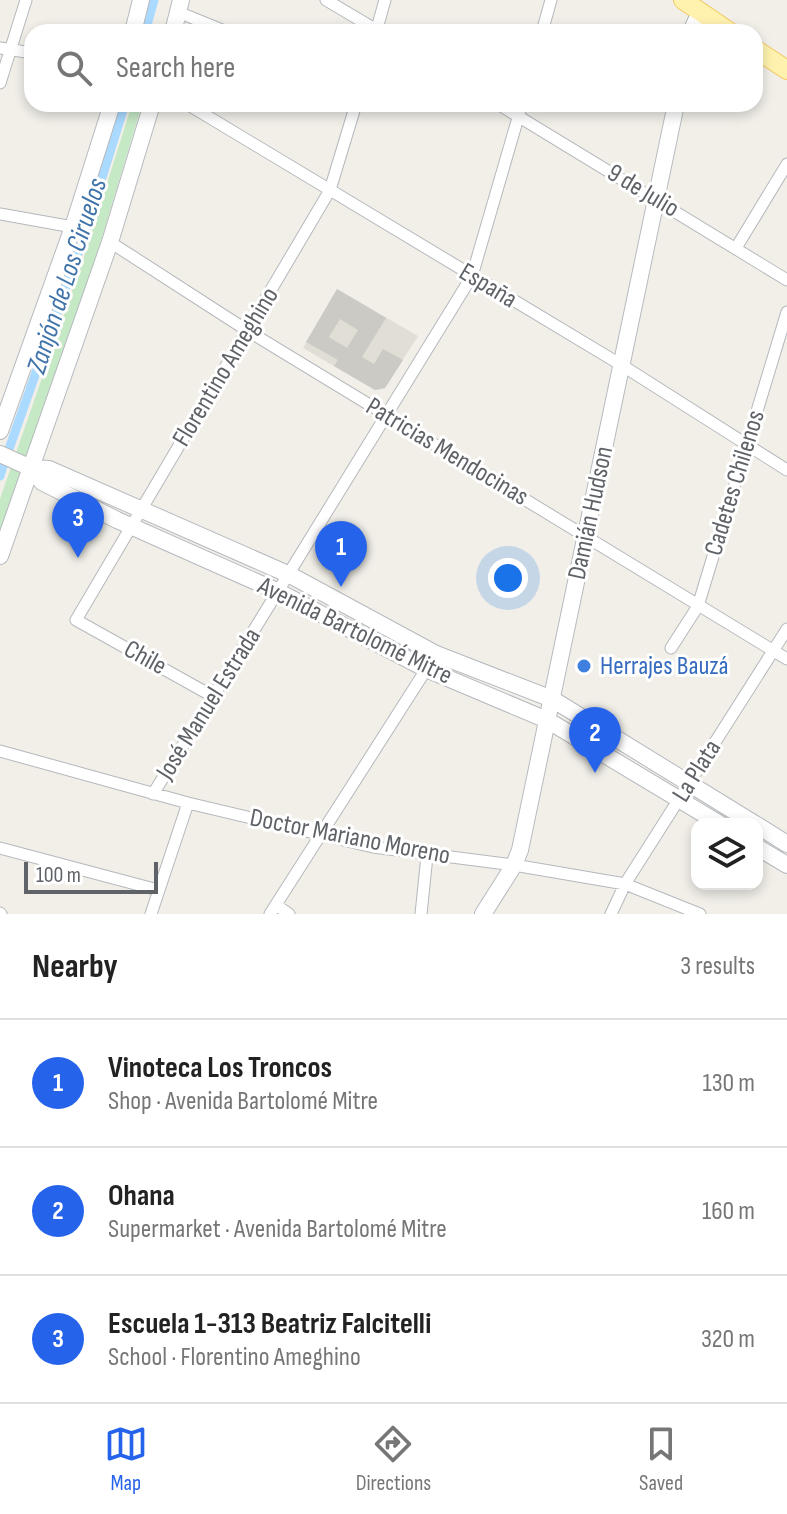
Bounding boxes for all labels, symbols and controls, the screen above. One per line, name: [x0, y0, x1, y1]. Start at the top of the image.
search box: [24, 24, 763, 112]
icon: search: [52, 46, 96, 90]
text: Search here: [116, 50, 235, 86]
street label: 9 de Julio: [601, 158, 685, 224]
water label: Zanjón de Los Ciruelos: [20, 174, 114, 379]
street label: España: [453, 257, 523, 315]
street label: Florentino Ameghino: [166, 282, 286, 452]
street label: Patricias Mendocinas: [360, 391, 534, 513]
street label: Cadetes Chilenos: [698, 407, 772, 559]
street label: Damián Hudson: [562, 443, 620, 583]
pin: 3: [52, 492, 104, 558]
pin: 1: [315, 521, 367, 587]
your location: [488, 558, 528, 598]
street label: Avenida Bartolomé Mitre: [252, 570, 457, 692]
street label: José Manuel Estrada: [150, 623, 268, 786]
street label: Chile: [118, 634, 172, 682]
place label: Herrajes Bauzá: [600, 651, 729, 682]
marker: Herrajes Bauzá: [575, 657, 593, 675]
pin: 2: [569, 707, 621, 773]
street label: La Plata: [666, 734, 728, 808]
street label: Doctor Mariano Moreno: [247, 802, 453, 872]
map controls: [691, 818, 763, 890]
button: layers: [691, 818, 763, 890]
scale bar: [24, 858, 158, 894]
text: 100 m: [36, 862, 81, 889]
text: Nearby: [32, 946, 118, 987]
text: 3 results: [680, 951, 755, 982]
text: Vinoteca Los Troncos: [108, 1050, 332, 1086]
text: 1: [53, 1068, 63, 1099]
text: 130 m: [703, 1068, 755, 1099]
text: Shop · Avenida Bartolomé Mitre: [108, 1086, 378, 1117]
text: Ohana: [108, 1178, 175, 1214]
text: 2: [52, 1196, 64, 1227]
text: 160 m: [702, 1196, 755, 1227]
text: Supermarket · Avenida Bartolomé Mitre: [108, 1214, 447, 1245]
text: Escuela 1-313 Beatriz Falcitelli: [108, 1306, 431, 1342]
text: 3: [52, 1324, 64, 1355]
text: 320 m: [701, 1324, 755, 1355]
text: School · Florentino Ameghino: [108, 1342, 361, 1373]
tab: Map: [104, 1422, 148, 1497]
tab: Directions: [356, 1422, 431, 1497]
tab: Saved: [639, 1422, 683, 1497]

